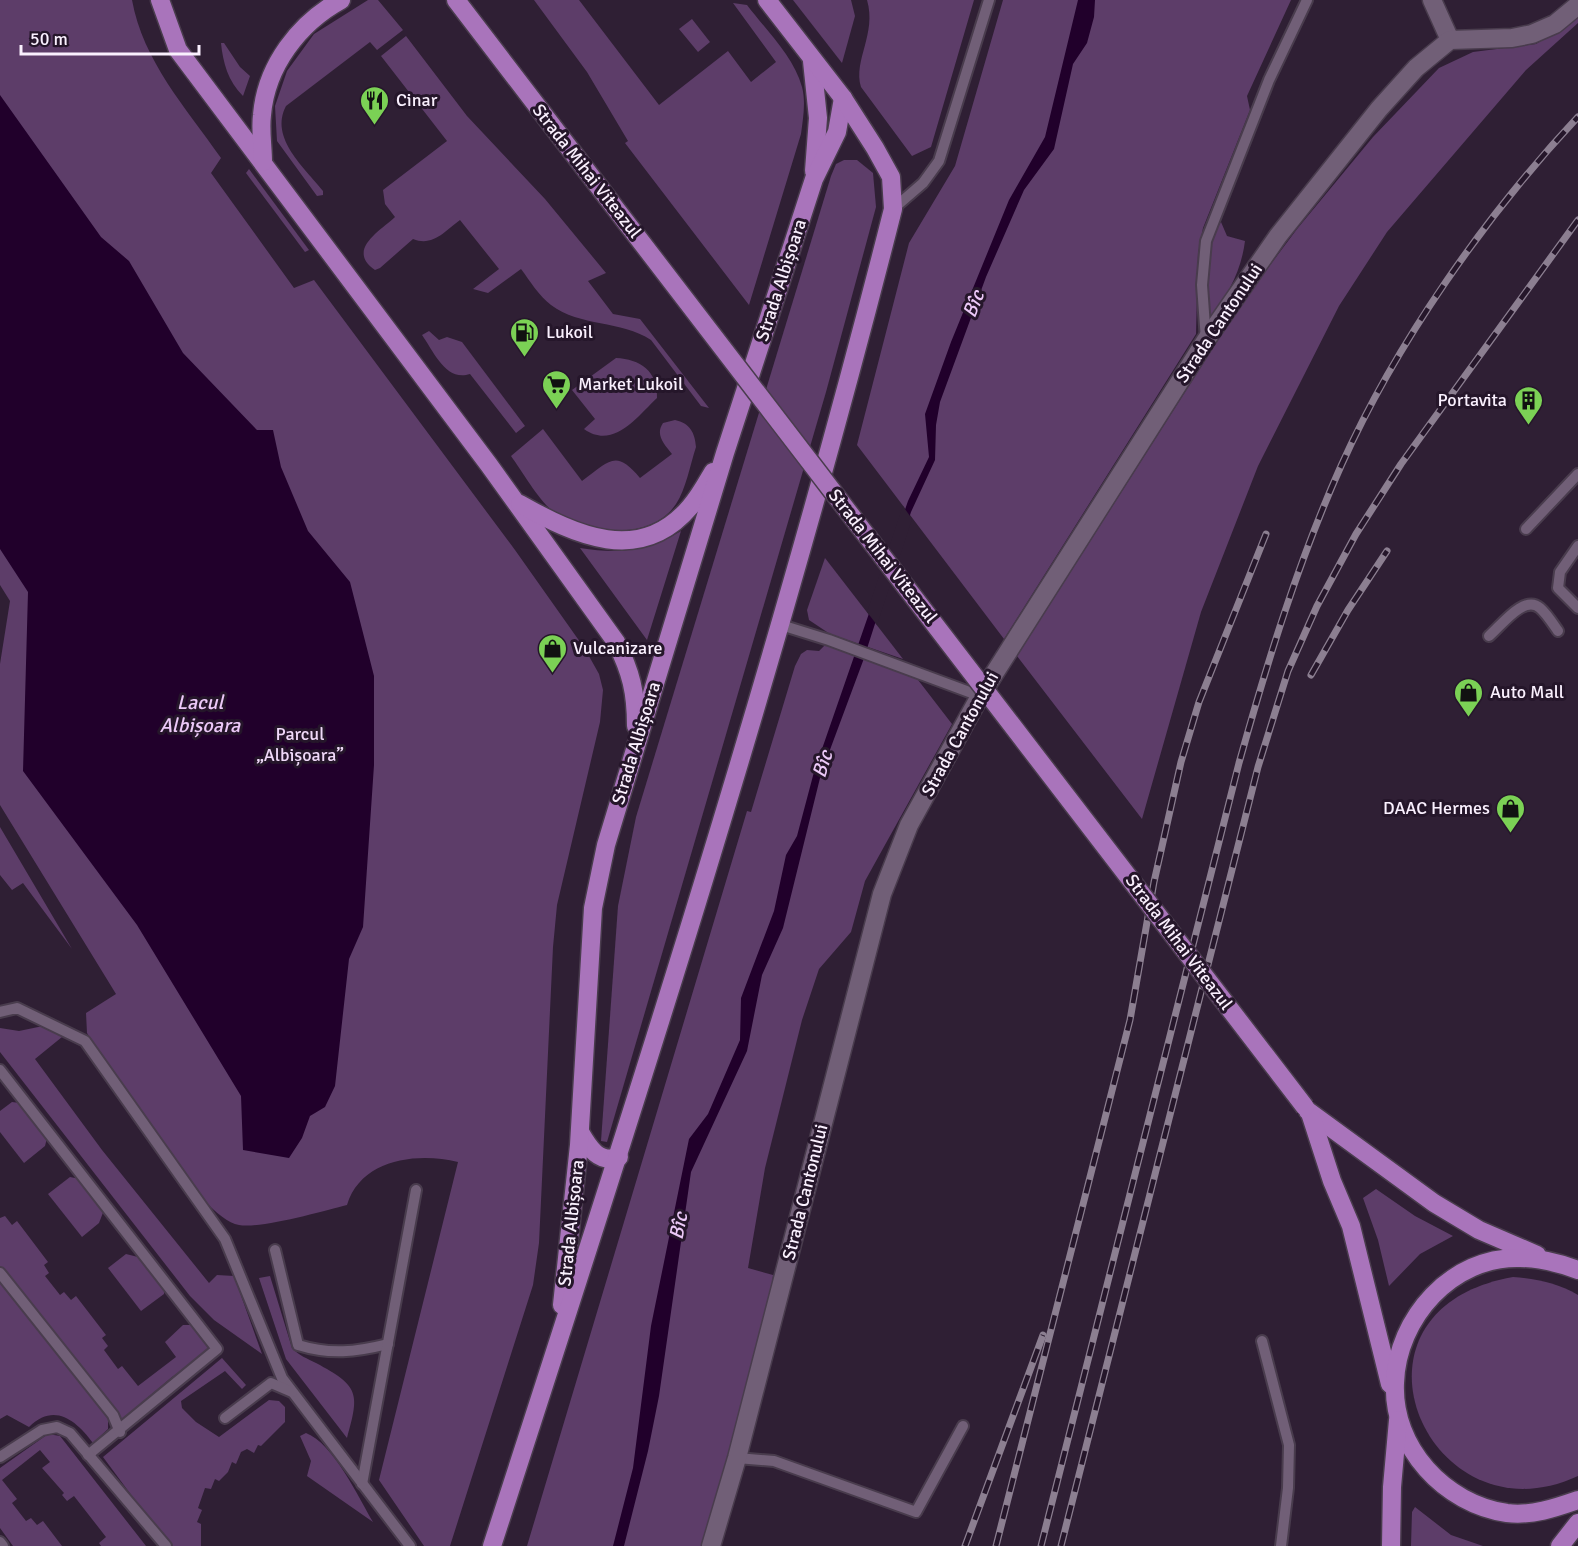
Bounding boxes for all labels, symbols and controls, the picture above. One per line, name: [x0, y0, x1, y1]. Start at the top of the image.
scale bar: [21, 18, 200, 56]
text: 50 m: [30, 28, 68, 50]
restaurant icon: Cinar: [359, 84, 391, 126]
place label: Cinar: [396, 89, 438, 111]
street label: Strada Mihai Viteazul: [528, 100, 646, 242]
street label: Strada Albișoara: [751, 216, 811, 344]
street label: Strada Cantonului: [1171, 259, 1267, 387]
water label: Bîc: [957, 286, 991, 321]
fuel station icon: Lukoil: [509, 316, 541, 358]
place label: Lukoil: [546, 321, 593, 343]
supermarket icon: Market Lukoil: [541, 368, 573, 410]
place label: Market Lukoil: [578, 373, 683, 395]
building icon: Portavita: [1512, 384, 1544, 426]
place label: Portavita: [1438, 389, 1507, 411]
street label: Strada Mihai Viteazul: [824, 485, 942, 627]
shop icon: Vulcanizare: [536, 632, 568, 674]
place label: Vulcanizare: [573, 637, 663, 659]
street label: Strada Cantonului: [917, 668, 1003, 800]
shop icon: Auto Mall: [1453, 676, 1485, 718]
street label: Strada Albișoara: [607, 679, 665, 807]
place label: Auto Mall: [1490, 681, 1564, 703]
water label: Lacul Albișoara: [160, 690, 241, 738]
park label: Parcul „Albișoara”: [256, 723, 344, 766]
water label: Bîc: [807, 746, 839, 781]
shop icon: DAAC Hermes: [1495, 792, 1527, 834]
place label: DAAC Hermes: [1383, 797, 1490, 819]
street label: Strada Mihai Viteazul: [1121, 870, 1237, 1014]
street label: Strada Cantonului: [778, 1122, 832, 1262]
street label: Strada Albișoara: [553, 1159, 589, 1287]
water label: Bîc: [664, 1209, 694, 1242]

